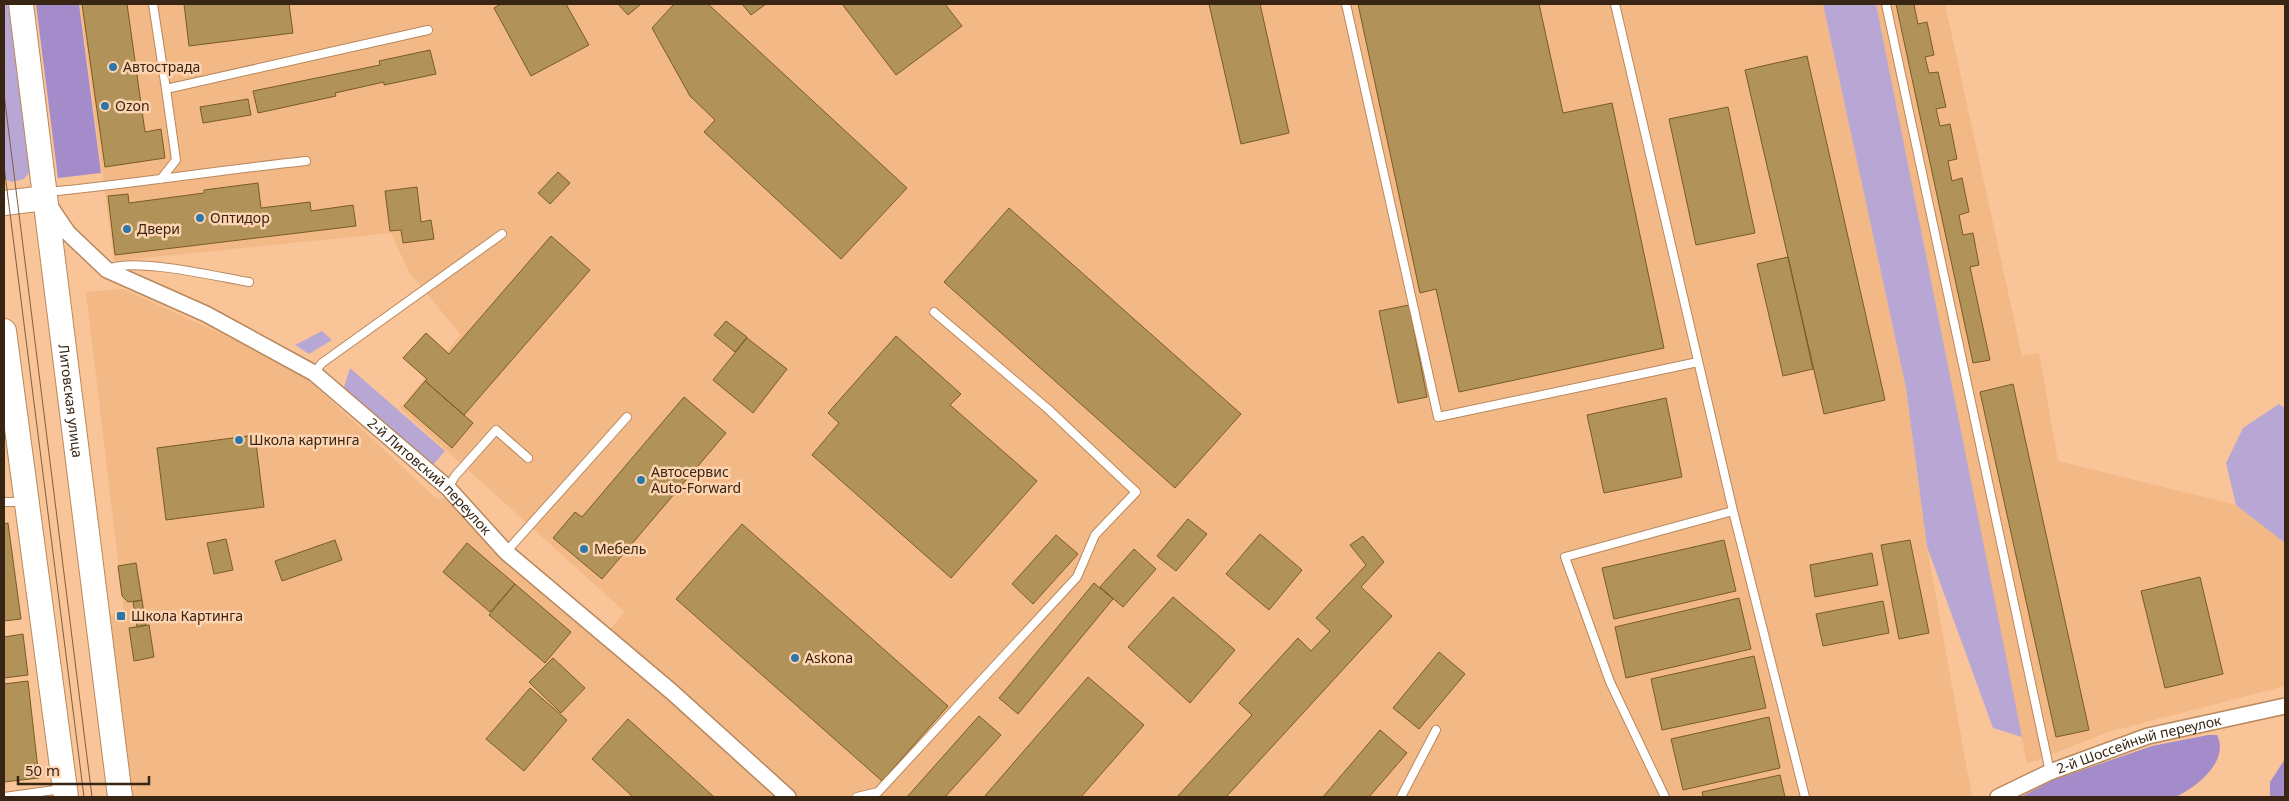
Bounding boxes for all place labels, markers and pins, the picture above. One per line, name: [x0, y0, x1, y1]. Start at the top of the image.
place label: Автострада: [123, 57, 200, 76]
marker: Автострада: [107, 61, 119, 73]
place label: Ozon: [115, 96, 150, 115]
marker: Ozon: [99, 100, 111, 112]
place label: Оптидор: [210, 208, 270, 227]
marker: Оптидор: [194, 212, 206, 224]
place label: Двери: [137, 219, 180, 238]
marker: Двери: [121, 223, 133, 235]
place label: Школа картинга: [249, 430, 360, 449]
marker: Школа картинга: [233, 434, 245, 446]
place label: Автосервис Auto-Forward: [651, 462, 741, 497]
marker: Автосервис Auto-Forward: [635, 474, 647, 486]
place label: Мебель: [594, 539, 646, 558]
marker: Мебель: [578, 543, 590, 555]
place label: Школа Картинга: [131, 606, 243, 625]
marker: Школа Картинга: [115, 610, 127, 622]
place label: Askona: [805, 648, 853, 667]
marker: Askona: [789, 652, 801, 664]

